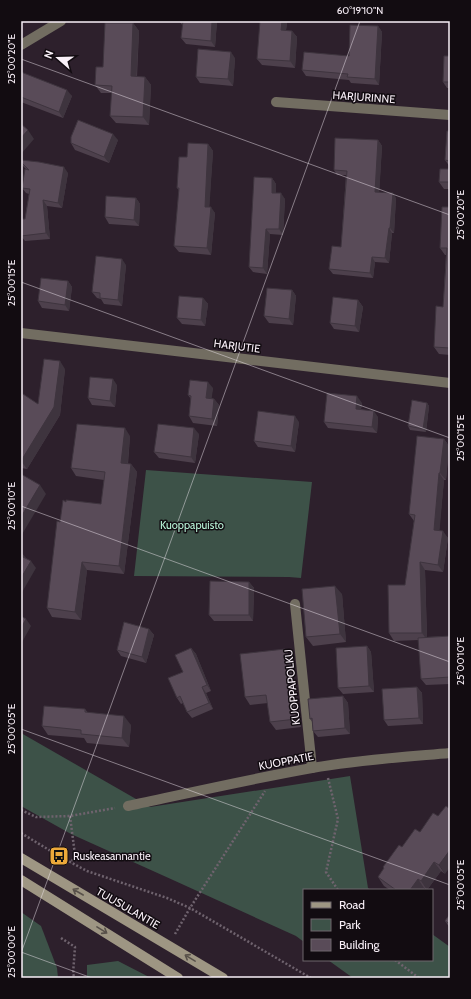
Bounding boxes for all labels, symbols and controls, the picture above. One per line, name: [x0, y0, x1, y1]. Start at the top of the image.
text: 60°19'10"N: [337, 4, 383, 17]
text: 25°00'20"E: [5, 33, 18, 84]
north arrow: [38, 38, 78, 78]
text: N: [41, 49, 57, 61]
street label: HARJURINNE: [332, 88, 396, 106]
text: 25°00'20"E: [454, 189, 467, 240]
text: 25°00'15"E: [5, 259, 18, 306]
street label: HARJUTIE: [213, 336, 261, 356]
text: 25°00'15"E: [454, 414, 467, 461]
text: 25°00'10"E: [5, 481, 18, 530]
park label: Kuoppapuisto: [160, 518, 224, 532]
text: 25°00'10"E: [454, 636, 467, 685]
street label: KUOPPAPOLKU: [281, 648, 303, 726]
text: 25°00'05"E: [5, 703, 18, 754]
street label: KUOPPATIE: [257, 749, 315, 773]
bus stop icon: Ruskeasannantie: [48, 845, 70, 867]
place label: Ruskeasannantie: [73, 849, 151, 863]
text: 25°00'05"E: [454, 859, 467, 910]
street label: TUUSULANTIE: [94, 884, 162, 932]
one-way arrow: [72, 887, 84, 895]
legend: [303, 889, 433, 961]
text: Road: [339, 897, 365, 912]
text: Park: [339, 917, 361, 932]
text: 25°00'00"E: [5, 926, 18, 978]
one-way arrow: [96, 927, 108, 935]
text: Building: [339, 937, 381, 952]
one-way arrow: [185, 954, 196, 962]

